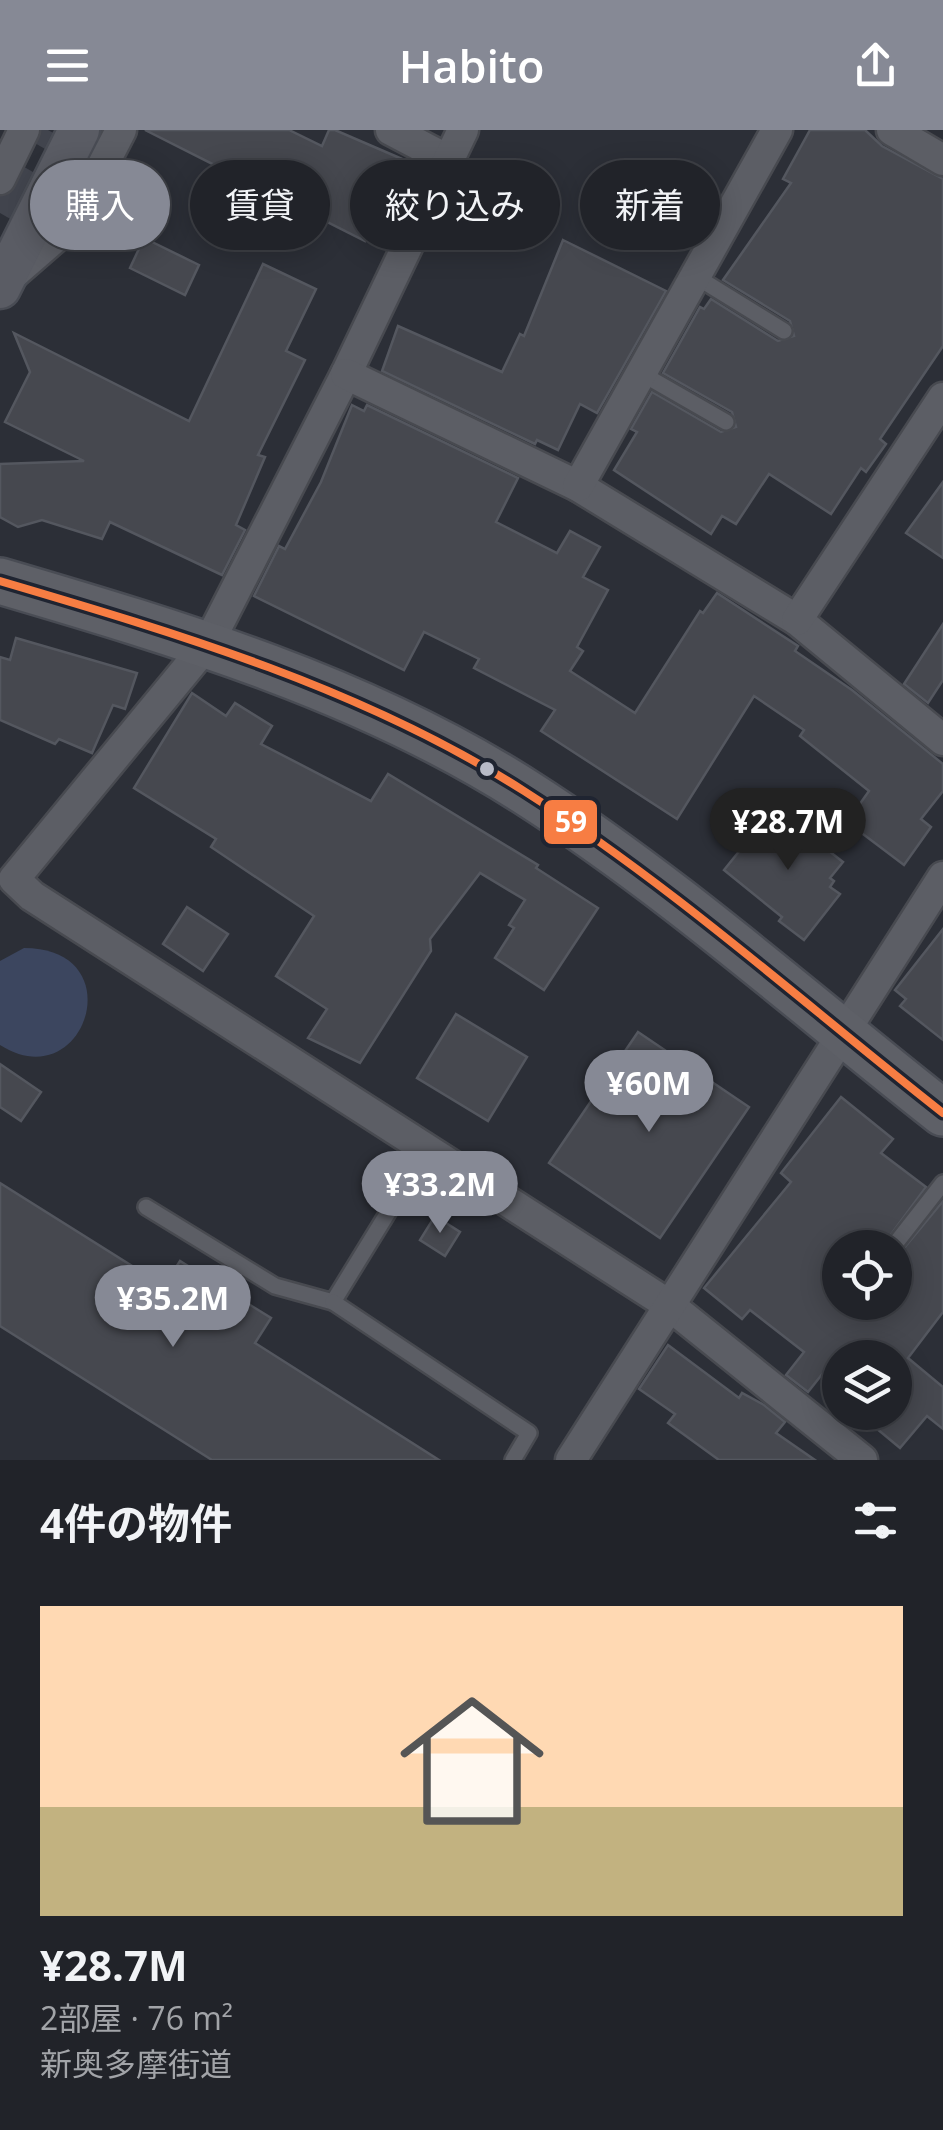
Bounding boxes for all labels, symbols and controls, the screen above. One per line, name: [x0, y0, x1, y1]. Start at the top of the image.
text: Habito: [399, 35, 544, 96]
icon: menu: [40, 38, 95, 93]
icon: share: [848, 38, 903, 93]
chip: 購入: [30, 160, 170, 250]
chip: 賃貸: [190, 160, 330, 250]
chip: 絞り込み: [350, 160, 560, 250]
chip: 新着: [580, 160, 720, 250]
unlabelled marker: [477, 759, 497, 779]
pin: ¥28.7M: [707, 788, 869, 873]
line badge: 59: [542, 798, 599, 846]
text: ¥28.7M: [732, 799, 844, 842]
text: 59: [555, 802, 587, 840]
pin: ¥60M: [590, 1050, 708, 1135]
text: ¥60M: [606, 1061, 692, 1104]
pin: ¥33.2M: [359, 1151, 521, 1236]
text: ¥33.2M: [384, 1162, 496, 1205]
map controls: [822, 1230, 912, 1430]
button: locate: [822, 1230, 912, 1320]
pin: ¥35.2M: [92, 1265, 254, 1350]
text: ¥35.2M: [117, 1276, 229, 1319]
button: layers: [822, 1340, 912, 1430]
icon: filters: [848, 1493, 903, 1548]
text: 4件の物件: [40, 1494, 232, 1551]
icon: home: [382, 1671, 562, 1851]
text: ¥28.7M: [40, 1936, 188, 1993]
text: 2部屋 · 76 m²: [40, 1996, 233, 2039]
text: 新奥多摩街道: [40, 2042, 232, 2085]

